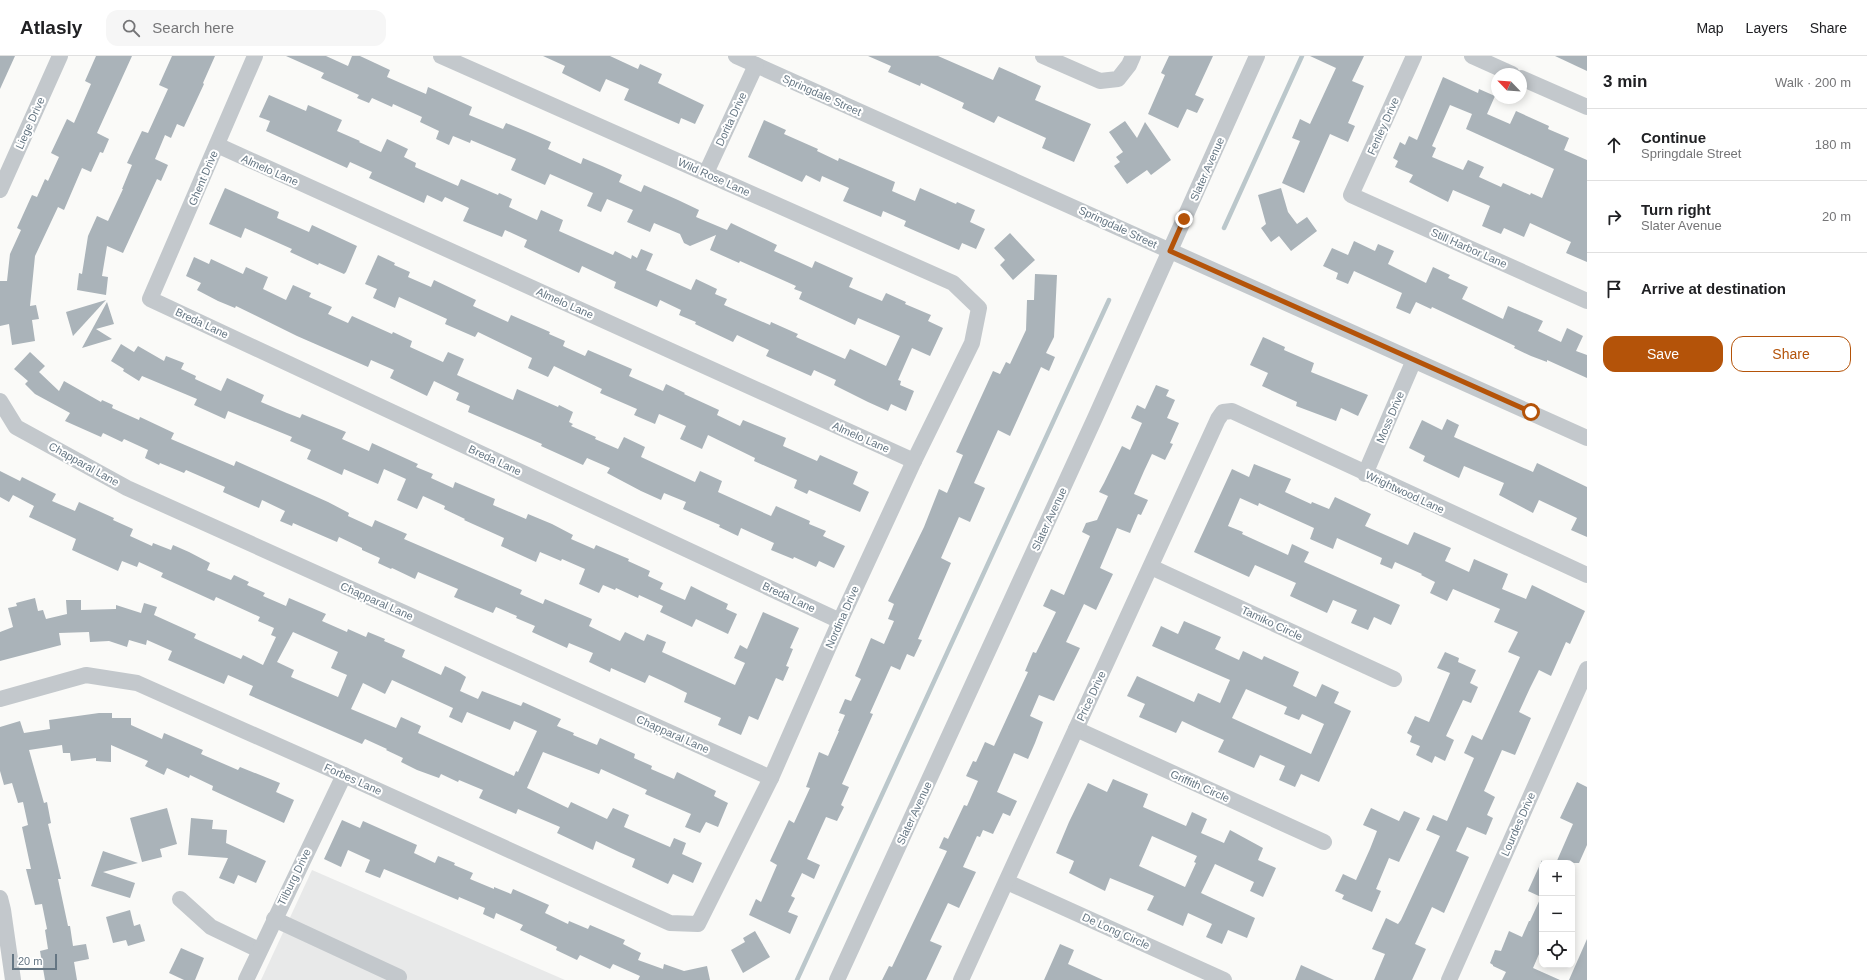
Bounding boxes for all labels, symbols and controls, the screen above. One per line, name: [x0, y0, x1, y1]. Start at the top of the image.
search box: [106, 10, 386, 46]
text: Atlasly: [20, 17, 82, 38]
icon: search: [120, 17, 142, 39]
text: Search here: [152, 19, 234, 36]
text: Map: [1696, 20, 1724, 36]
text: Layers: [1746, 20, 1788, 36]
text: Share: [1810, 20, 1847, 36]
north arrow: [1491, 68, 1527, 104]
street label: Springdale Street: [781, 72, 863, 118]
text: 3 min: [1603, 72, 1647, 91]
text: Walk · 200 m: [1775, 75, 1851, 90]
street label: Dorita Drive: [713, 90, 749, 148]
street label: Liege Drive: [13, 95, 47, 151]
street label: Fenley Drive: [1365, 95, 1401, 157]
text: Continue: [1641, 129, 1706, 146]
icon: ahead: [1603, 134, 1625, 156]
street label: Slater Avenue: [1188, 135, 1226, 203]
text: 180 m: [1815, 137, 1851, 152]
text: Springdale Street: [1641, 146, 1741, 161]
street label: Ghent Drive: [186, 149, 220, 207]
street label: Almelo Lane: [240, 152, 300, 188]
street label: Wild Rose Lane: [676, 156, 752, 198]
text: Turn right: [1641, 201, 1711, 218]
street label: Springdale Street: [1077, 204, 1159, 250]
icon: right: [1603, 206, 1625, 228]
text: 20 m: [1822, 209, 1851, 224]
route end: [1175, 210, 1193, 228]
text: Slater Avenue: [1641, 218, 1722, 233]
street label: Still Harbor Lane: [1429, 226, 1509, 270]
icon: arrive: [1603, 278, 1625, 300]
text: Arrive at destination: [1641, 280, 1786, 297]
street label: Almelo Lane: [535, 285, 595, 321]
street label: Breda Lane: [174, 306, 230, 340]
button: Save: [1603, 336, 1723, 372]
button: Share: [1731, 336, 1851, 372]
street label: Moss Drive: [1374, 389, 1406, 445]
route start: [1522, 403, 1540, 421]
street label: Almelo Lane: [831, 419, 891, 455]
street label: Chapparal Lane: [47, 440, 121, 488]
street label: Breda Lane: [467, 443, 523, 477]
street label: Wrightwood Lane: [1364, 469, 1446, 515]
street label: Slater Avenue: [1029, 486, 1069, 552]
street label: Chapparal Lane: [339, 580, 415, 622]
street label: Breda Lane: [761, 580, 817, 614]
street label: Nordina Drive: [823, 584, 861, 650]
street label: Tamiko Circle: [1240, 604, 1304, 642]
street label: Price Drive: [1074, 669, 1108, 723]
street label: Chapparal Lane: [635, 713, 711, 755]
street label: Forbes Lane: [322, 761, 384, 797]
street label: Griffith Circle: [1169, 768, 1231, 804]
street label: Slater Avenue: [894, 780, 934, 846]
street label: Lourdes Drive: [1499, 790, 1537, 858]
street label: Tilburg Drive: [275, 847, 313, 907]
map controls: [1539, 860, 1575, 968]
button: +: [1539, 860, 1575, 896]
button: −: [1539, 896, 1575, 932]
street label: De Long Circle: [1080, 911, 1152, 951]
button: locate: [1539, 932, 1575, 968]
scale bar: [12, 952, 57, 971]
text: 20 m: [18, 955, 42, 967]

